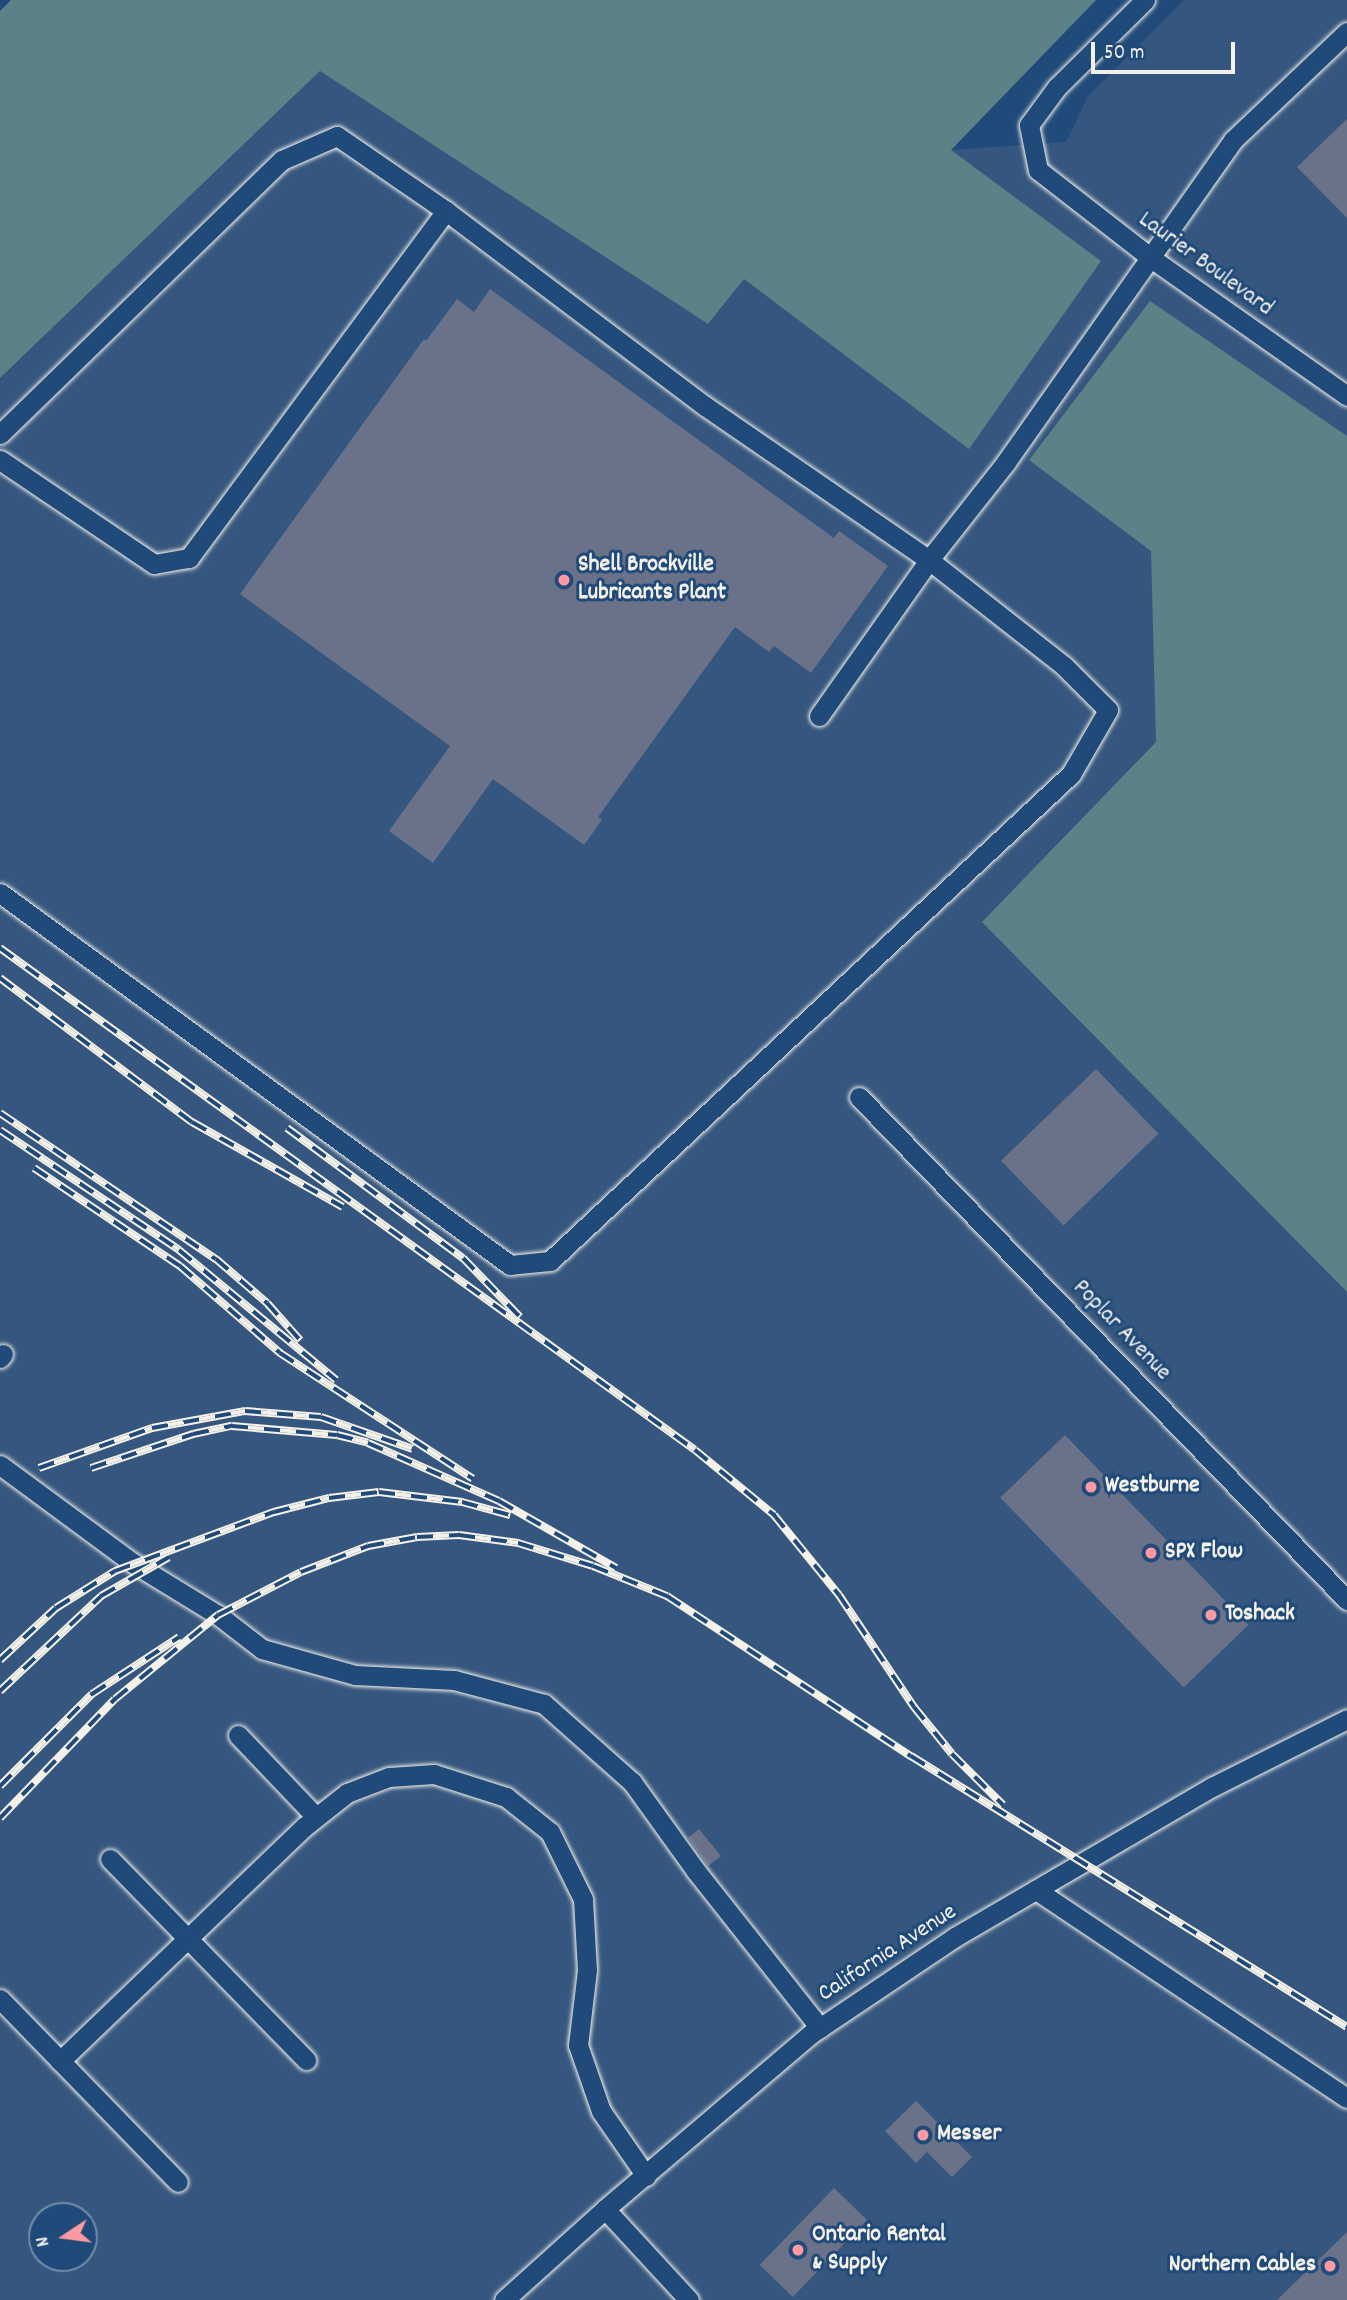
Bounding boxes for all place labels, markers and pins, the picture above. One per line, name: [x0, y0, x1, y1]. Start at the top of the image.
place label: Shell Brockville Lubricants Plant: [578, 552, 726, 608]
marker: Shell Brockville Lubricants Plant: [556, 572, 572, 588]
place label: Westburne: [1105, 1473, 1200, 1501]
marker: Westburne: [1083, 1479, 1099, 1495]
place label: SPX Flow: [1165, 1539, 1243, 1567]
marker: SPX Flow: [1143, 1545, 1159, 1561]
place label: Toshack: [1225, 1601, 1295, 1629]
marker: Toshack: [1203, 1607, 1219, 1623]
place label: Messer: [937, 2121, 1001, 2149]
marker: Messer: [915, 2127, 931, 2143]
place label: Ontario Rental & Supply: [812, 2222, 946, 2278]
marker: Ontario Rental & Supply: [790, 2242, 806, 2258]
place label: Northern Cables: [1169, 2252, 1316, 2280]
marker: Northern Cables: [1322, 2258, 1338, 2274]

